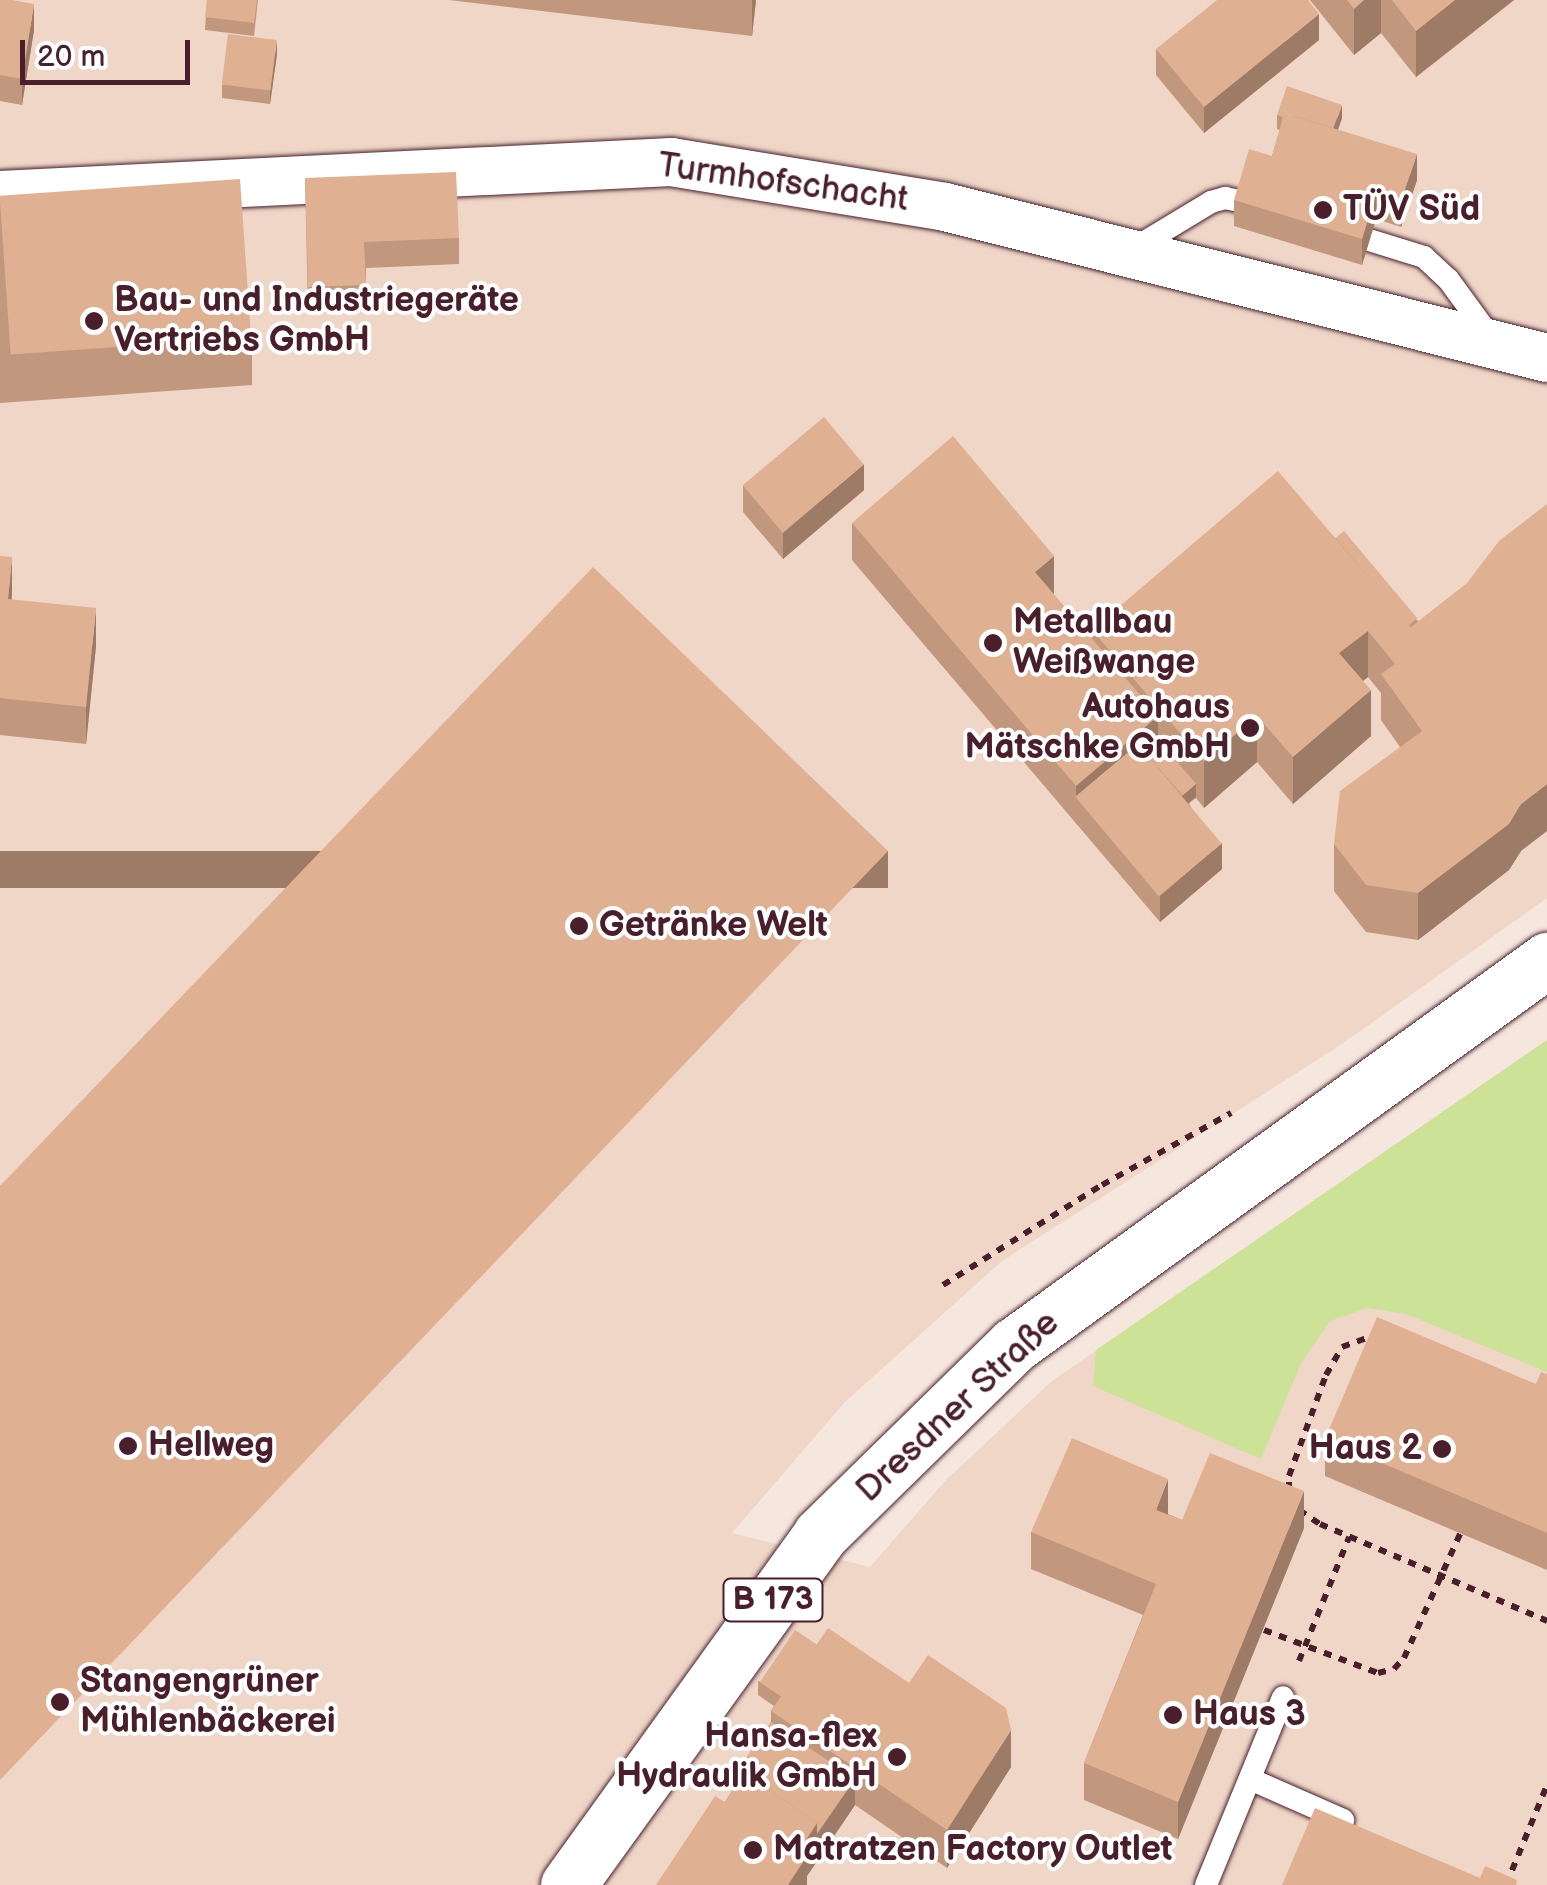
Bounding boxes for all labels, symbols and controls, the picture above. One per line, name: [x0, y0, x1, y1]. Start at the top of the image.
scale bar: [25, 20, 195, 82]
text: 20 m: [37, 39, 105, 75]
street label: Turmhofschacht: [655, 145, 911, 221]
place label: TÜV Süd: [1343, 189, 1480, 231]
marker: TÜV Süd: [1312, 199, 1334, 221]
place label: Bau- und Industriegeräte Vertriebs GmbH: [114, 280, 519, 362]
marker: Bau- und Industriegeräte Vertriebs GmbH: [83, 310, 105, 332]
place label: Metallbau Weißwange: [1013, 602, 1195, 684]
marker: Metallbau Weißwange: [982, 632, 1004, 654]
place label: Autohaus Mätschke GmbH: [964, 687, 1230, 769]
marker: Autohaus Mätschke GmbH: [1239, 717, 1261, 739]
place label: Getränke Welt: [599, 905, 828, 947]
marker: Getränke Welt: [568, 915, 590, 937]
street label: Dresdner Straße: [848, 1302, 1068, 1512]
place label: Hellweg: [148, 1425, 274, 1467]
place label: Haus 2: [1309, 1428, 1422, 1470]
marker: Hellweg: [117, 1435, 139, 1457]
marker: Haus 2: [1431, 1438, 1453, 1460]
road number: B 173: [720, 1573, 826, 1627]
place label: Stangengrüner Mühlenbäckerei: [80, 1661, 336, 1743]
marker: Stangengrüner Mühlenbäckerei: [49, 1691, 71, 1713]
place label: Haus 3: [1193, 1694, 1306, 1736]
marker: Haus 3: [1162, 1704, 1184, 1726]
place label: Hansa-flex Hydraulik GmbH: [616, 1716, 877, 1798]
marker: Hansa-flex Hydraulik GmbH: [886, 1746, 908, 1768]
place label: Matratzen Factory Outlet: [773, 1829, 1174, 1871]
marker: Matratzen Factory Outlet: [742, 1839, 764, 1861]

